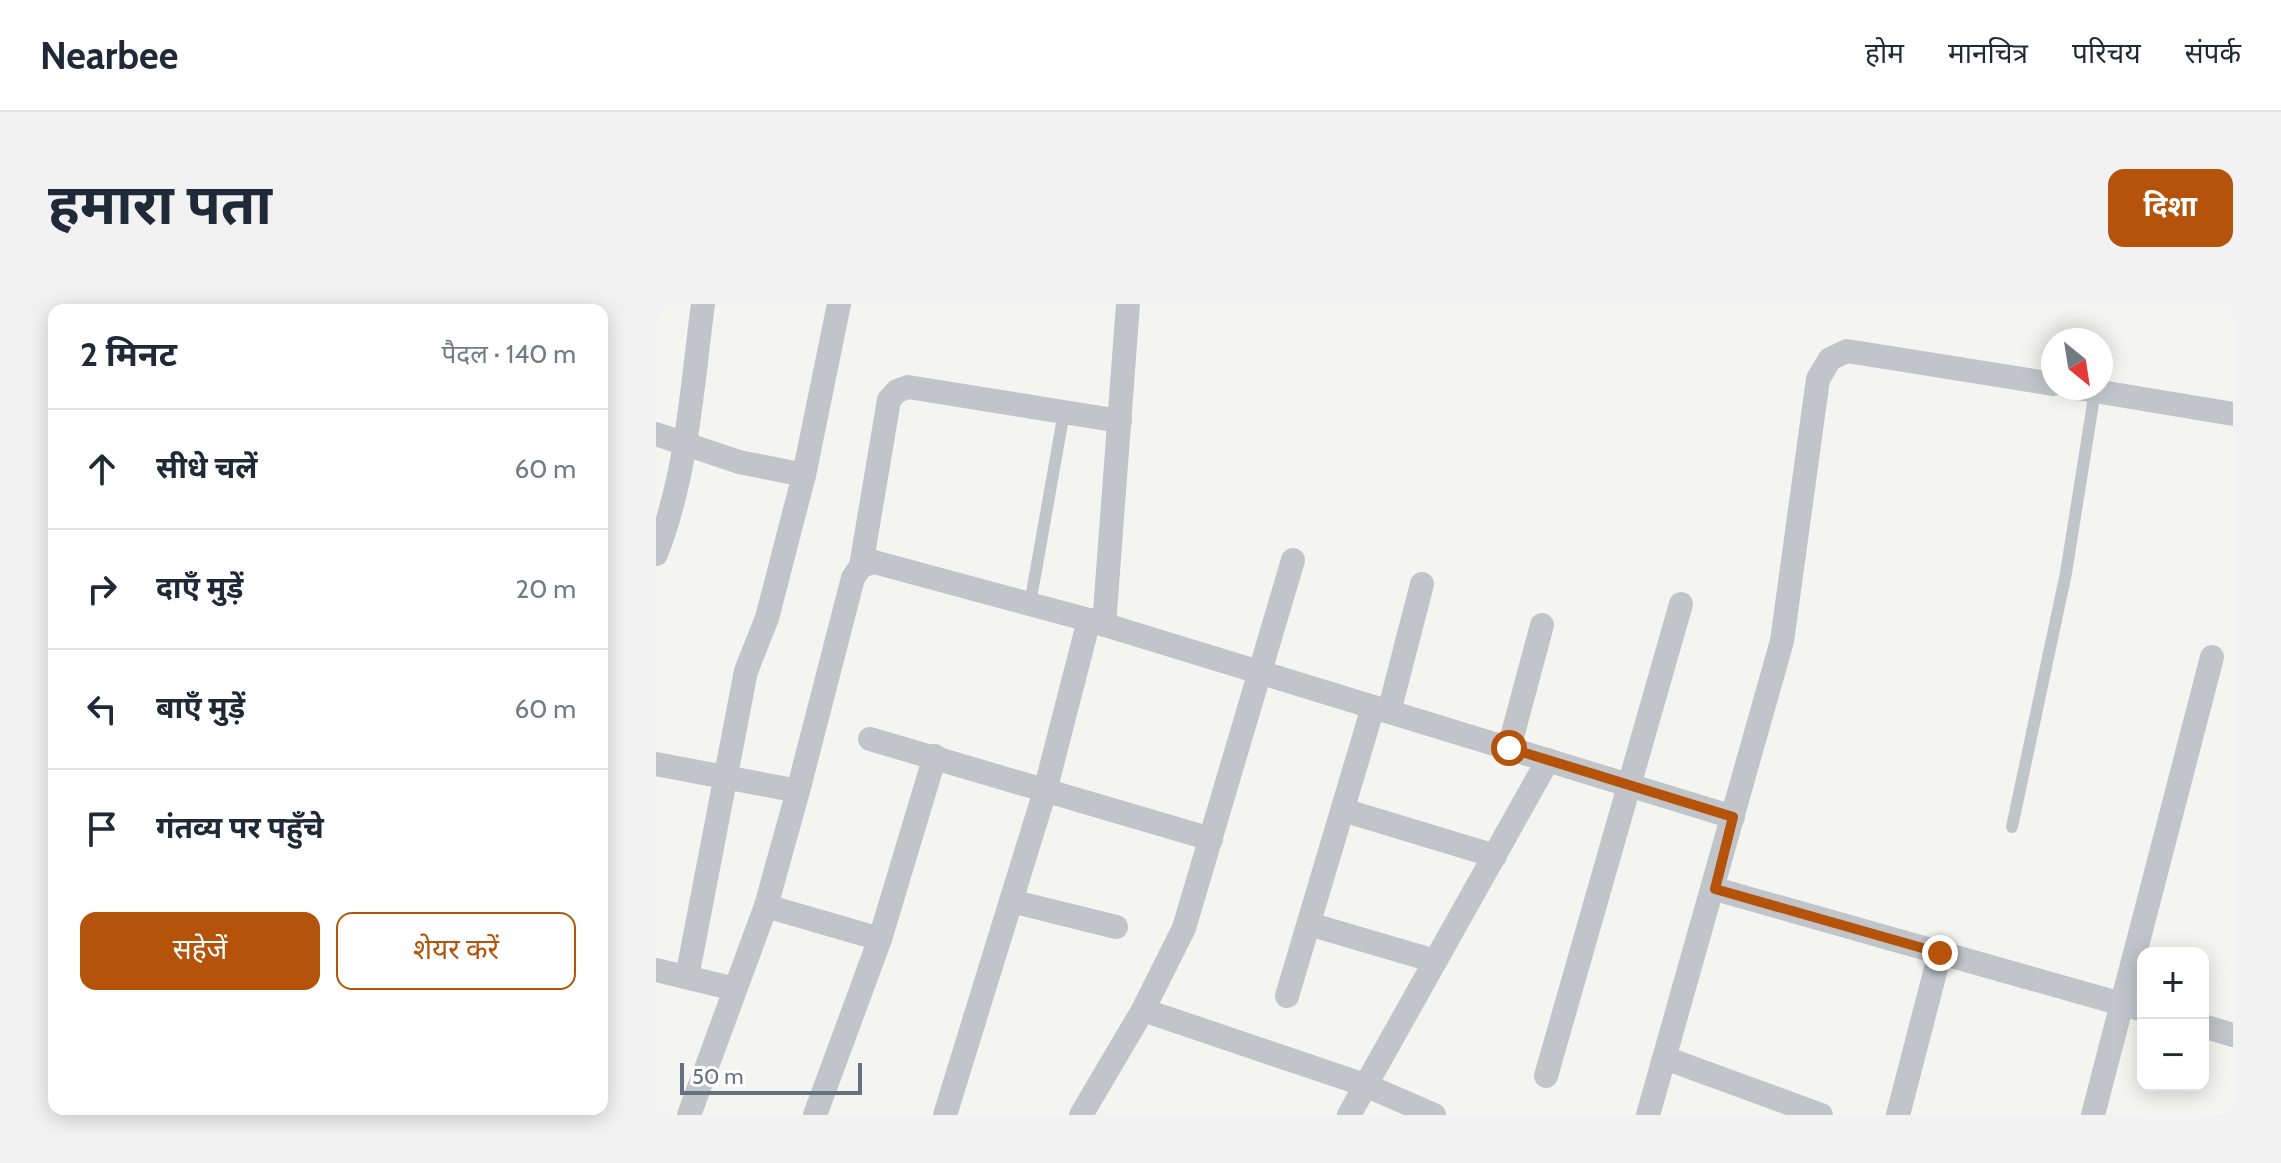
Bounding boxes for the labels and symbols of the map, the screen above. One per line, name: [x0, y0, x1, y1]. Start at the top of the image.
north arrow: [2041, 328, 2113, 400]
route start: [1491, 730, 1527, 766]
route end: [1922, 935, 1958, 971]
scale bar: [680, 1059, 862, 1095]

